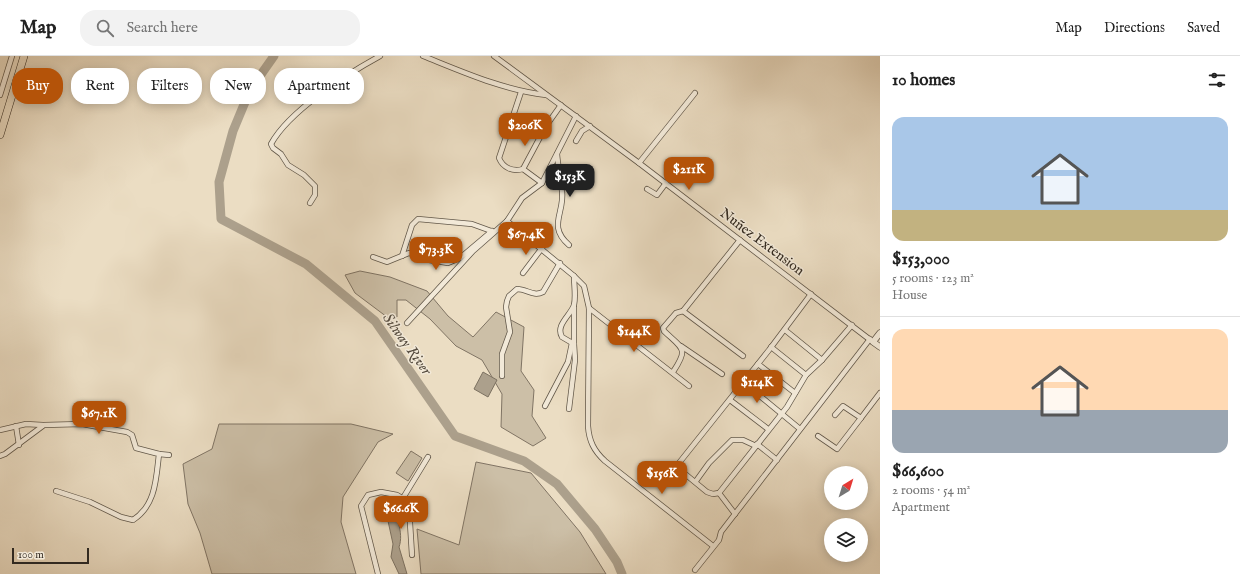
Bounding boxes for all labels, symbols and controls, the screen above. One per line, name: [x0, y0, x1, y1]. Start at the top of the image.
search box: [80, 10, 360, 46]
text: Map: [20, 16, 56, 40]
icon: search: [94, 17, 116, 39]
text: Search here: [126, 18, 198, 37]
text: Map: [1055, 19, 1082, 37]
text: Directions: [1104, 19, 1165, 37]
text: Saved: [1187, 19, 1220, 37]
chip: Buy: [12, 68, 63, 104]
chip: Rent: [71, 68, 129, 104]
chip: Filters: [137, 68, 202, 104]
chip: New: [210, 68, 266, 104]
chip: Apartment: [274, 68, 364, 104]
icon: filters: [1206, 69, 1228, 91]
text: 10 homes: [892, 70, 955, 91]
pin: $206K: [497, 113, 553, 147]
text: $206K: [508, 117, 542, 134]
icon: home: [1024, 143, 1096, 215]
pin: $211K: [661, 157, 717, 191]
text: $211K: [673, 161, 705, 178]
pin: $153K: [542, 164, 598, 198]
text: $153K: [554, 168, 586, 185]
street label: Nuñez Extension: [716, 204, 808, 280]
pin: $67.4K: [493, 222, 559, 256]
text: $67.4K: [507, 226, 545, 243]
pin: $73.3K: [403, 237, 469, 271]
text: $73.3K: [418, 241, 454, 258]
text: $153,000: [892, 249, 950, 270]
text: 5 rooms · 123 m²: [892, 270, 974, 287]
text: House: [892, 287, 927, 304]
water label: Silway River: [378, 309, 436, 379]
pin: $144K: [606, 319, 662, 353]
text: $144K: [617, 323, 651, 340]
icon: home: [1024, 355, 1096, 427]
pin: $114K: [729, 370, 785, 404]
text: $114K: [741, 374, 773, 391]
pin: $67.1K: [66, 401, 132, 435]
text: $67.1K: [81, 405, 117, 422]
pin: $156K: [634, 461, 690, 495]
text: $66,600: [892, 461, 944, 482]
text: $156K: [646, 465, 678, 482]
north arrow: [824, 466, 868, 510]
map controls: [824, 466, 868, 562]
text: 2 rooms · 54 m²: [892, 482, 970, 499]
pin: $66.6K: [368, 496, 434, 530]
text: Apartment: [892, 499, 950, 516]
text: $66.6K: [383, 500, 419, 517]
button: layers: [824, 518, 868, 562]
scale bar: [12, 546, 89, 565]
text: 100 m: [18, 548, 44, 562]

